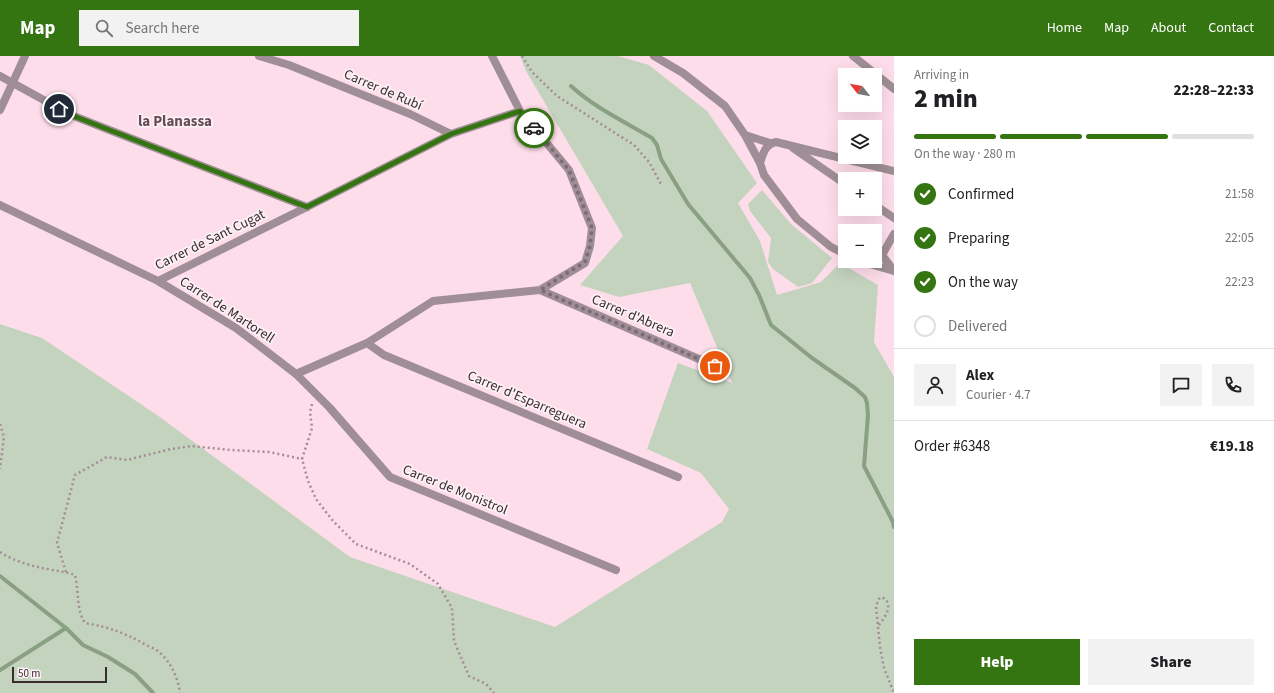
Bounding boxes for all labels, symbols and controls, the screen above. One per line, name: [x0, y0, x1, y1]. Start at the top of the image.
search box: [79, 10, 359, 46]
text: Map: [20, 15, 55, 42]
icon: search: [93, 17, 115, 39]
text: Search here: [125, 18, 199, 39]
text: Home: [1047, 18, 1082, 38]
text: Map: [1104, 18, 1129, 38]
text: About: [1151, 18, 1186, 38]
text: Contact: [1208, 18, 1254, 38]
street label: Carrer de Rubí: [341, 64, 426, 116]
text: Arriving in: [914, 66, 969, 84]
north arrow: [838, 68, 882, 112]
map controls: [838, 68, 882, 268]
text: 2 min: [914, 80, 978, 117]
text: 22:28–22:33: [1173, 80, 1254, 101]
pin: [42, 92, 76, 126]
icon: home: [48, 98, 70, 120]
courier: [514, 108, 554, 148]
district label: la Planassa: [138, 111, 212, 132]
icon: car: [523, 117, 545, 139]
button: layers: [838, 120, 882, 164]
text: On the way · 280 m: [914, 145, 1016, 163]
button: +: [838, 172, 882, 216]
icon: check: [914, 183, 936, 205]
text: Confirmed: [948, 184, 1014, 205]
text: 21:58: [1225, 185, 1254, 203]
street label: Carrer de Sant Cugat: [152, 205, 269, 275]
button: −: [838, 224, 882, 268]
icon: check: [914, 227, 936, 249]
text: Preparing: [948, 228, 1009, 249]
text: 22:05: [1225, 229, 1254, 247]
icon: check: [914, 271, 936, 293]
street label: Carrer de Martorell: [176, 272, 279, 349]
text: On the way: [948, 272, 1018, 293]
text: 22:23: [1225, 273, 1254, 291]
street label: Carrer d'Abrera: [588, 290, 678, 342]
text: Delivered: [948, 316, 1007, 337]
pin: [698, 349, 732, 383]
icon: bag: [704, 355, 726, 377]
button: person: [914, 364, 956, 406]
button: chat: [1160, 364, 1202, 406]
button: phone: [1212, 364, 1254, 406]
text: Alex: [966, 365, 994, 386]
street label: Carrer d'Esparreguera: [464, 366, 590, 434]
text: Courier · 4.7: [966, 386, 1031, 404]
text: Order #6348: [914, 436, 990, 457]
text: €19.18: [1210, 436, 1254, 457]
street label: Carrer de Monistrol: [399, 460, 511, 520]
button: Help: [914, 639, 1080, 685]
button: Share: [1088, 639, 1254, 685]
scale bar: [12, 665, 107, 684]
text: 50 m: [18, 666, 40, 681]

